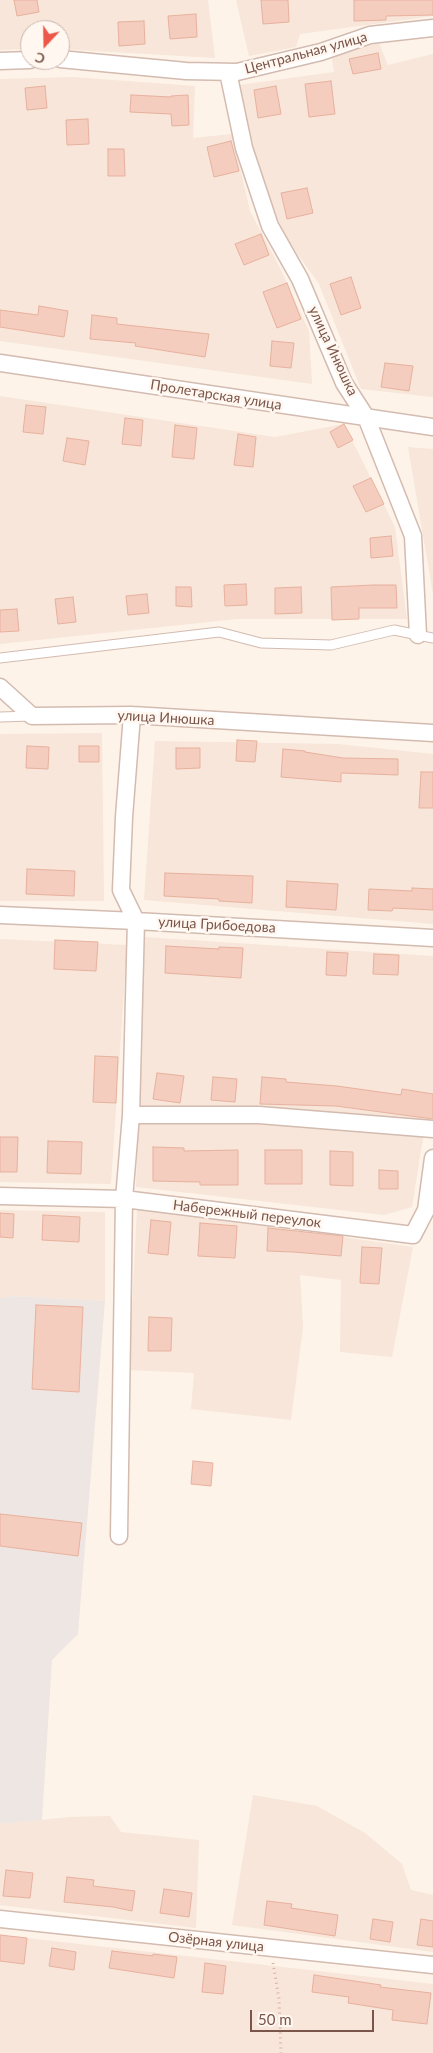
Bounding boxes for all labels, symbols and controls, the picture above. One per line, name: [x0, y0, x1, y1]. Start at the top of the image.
north arrow: [20, 20, 70, 70]
street label: Центральная улица: [243, 29, 369, 77]
text: С: [32, 49, 47, 68]
street label: улица Инюшка: [305, 304, 361, 398]
street label: Пролетарская улица: [149, 376, 283, 414]
street label: улица Инюшка: [117, 707, 215, 729]
street label: улица Грибоедова: [158, 914, 276, 936]
street label: Набережный переулок: [172, 1197, 322, 1231]
street label: Озёрная улица: [167, 1929, 265, 1955]
scale bar: [253, 2000, 377, 2032]
text: 50 m: [258, 2010, 292, 2028]

